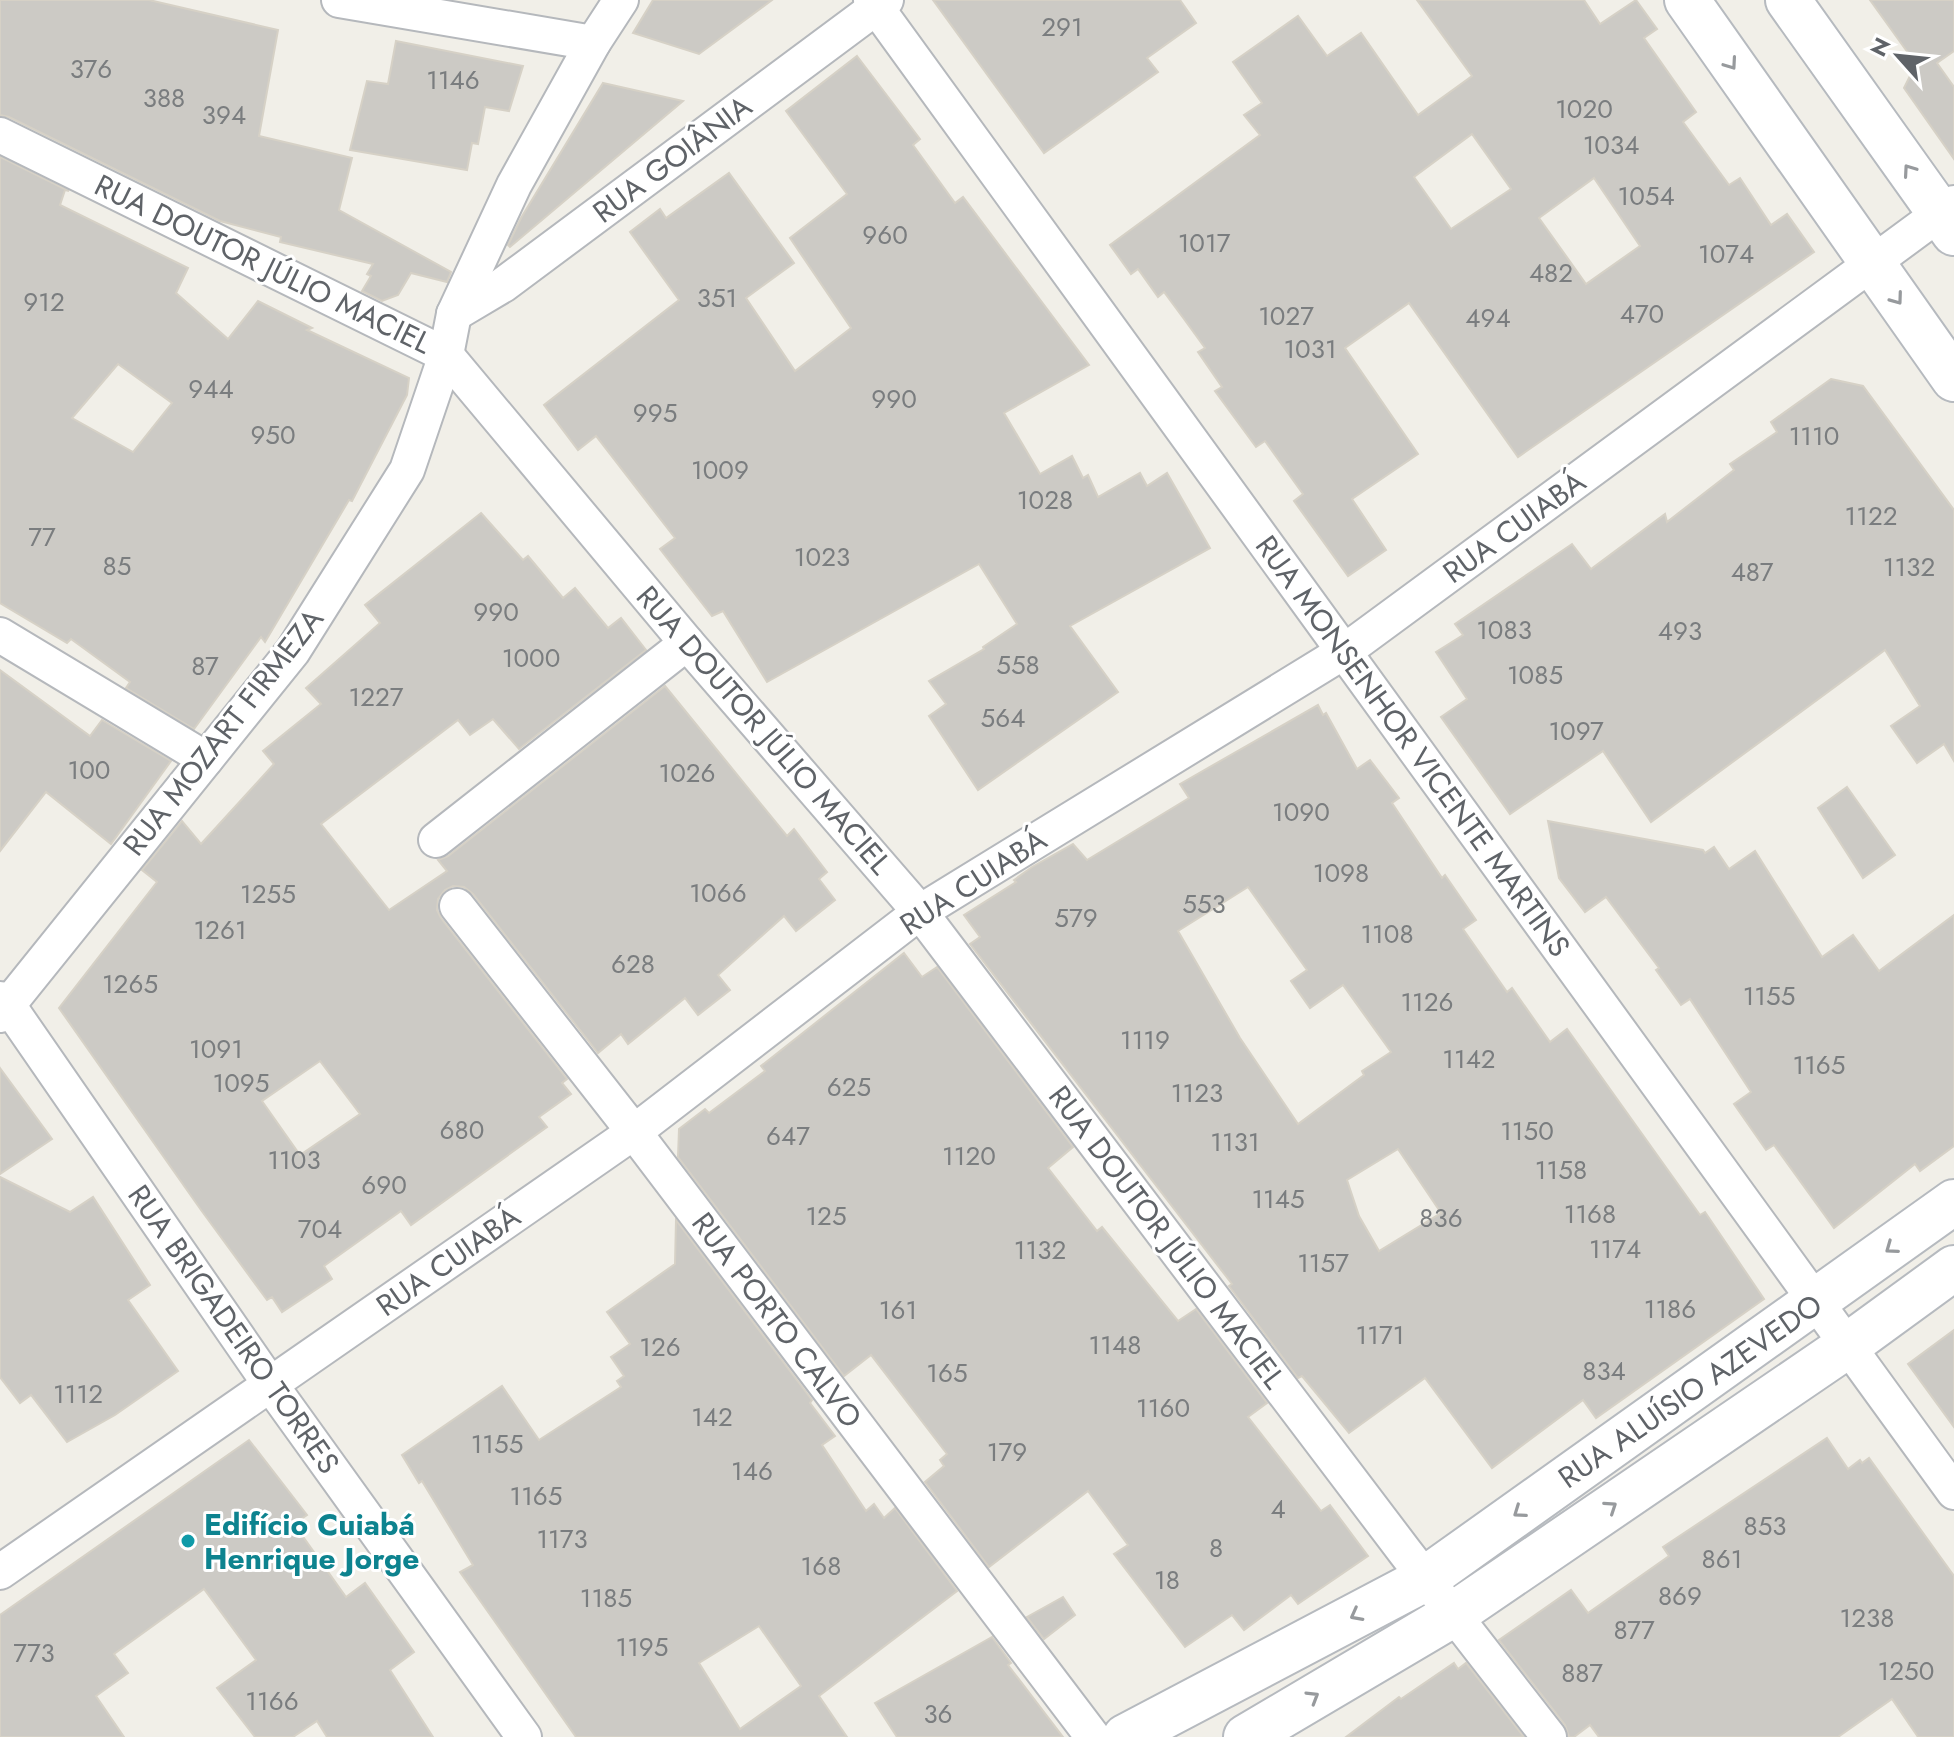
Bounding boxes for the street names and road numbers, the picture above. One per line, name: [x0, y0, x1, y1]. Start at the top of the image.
street label: RUA GOIÂNIA: [584, 85, 761, 233]
street label: RUA DOUTOR JÚLIO MACIEL: [87, 164, 439, 365]
street label: RUA CUIABÁ: [1434, 460, 1594, 593]
street label: RUA MONSENHOR VICENTE MARTINS: [1245, 526, 1581, 966]
street label: RUA DOUTOR JÚLIO MACIEL: [626, 576, 902, 884]
street label: RUA MOZART FIRMEZA: [113, 599, 333, 865]
street label: RUA CUIABÁ: [891, 818, 1055, 945]
street label: RUA DOUTOR JÚLIO MACIEL: [1039, 1076, 1296, 1398]
street label: RUA BRIGADEIRO TORRES: [118, 1176, 350, 1482]
street label: RUA CUIABÁ: [367, 1195, 529, 1326]
street label: RUA PORTO CALVO: [682, 1203, 872, 1437]
street label: RUA ALUÍSIO AZEVEDO: [1549, 1284, 1831, 1498]

